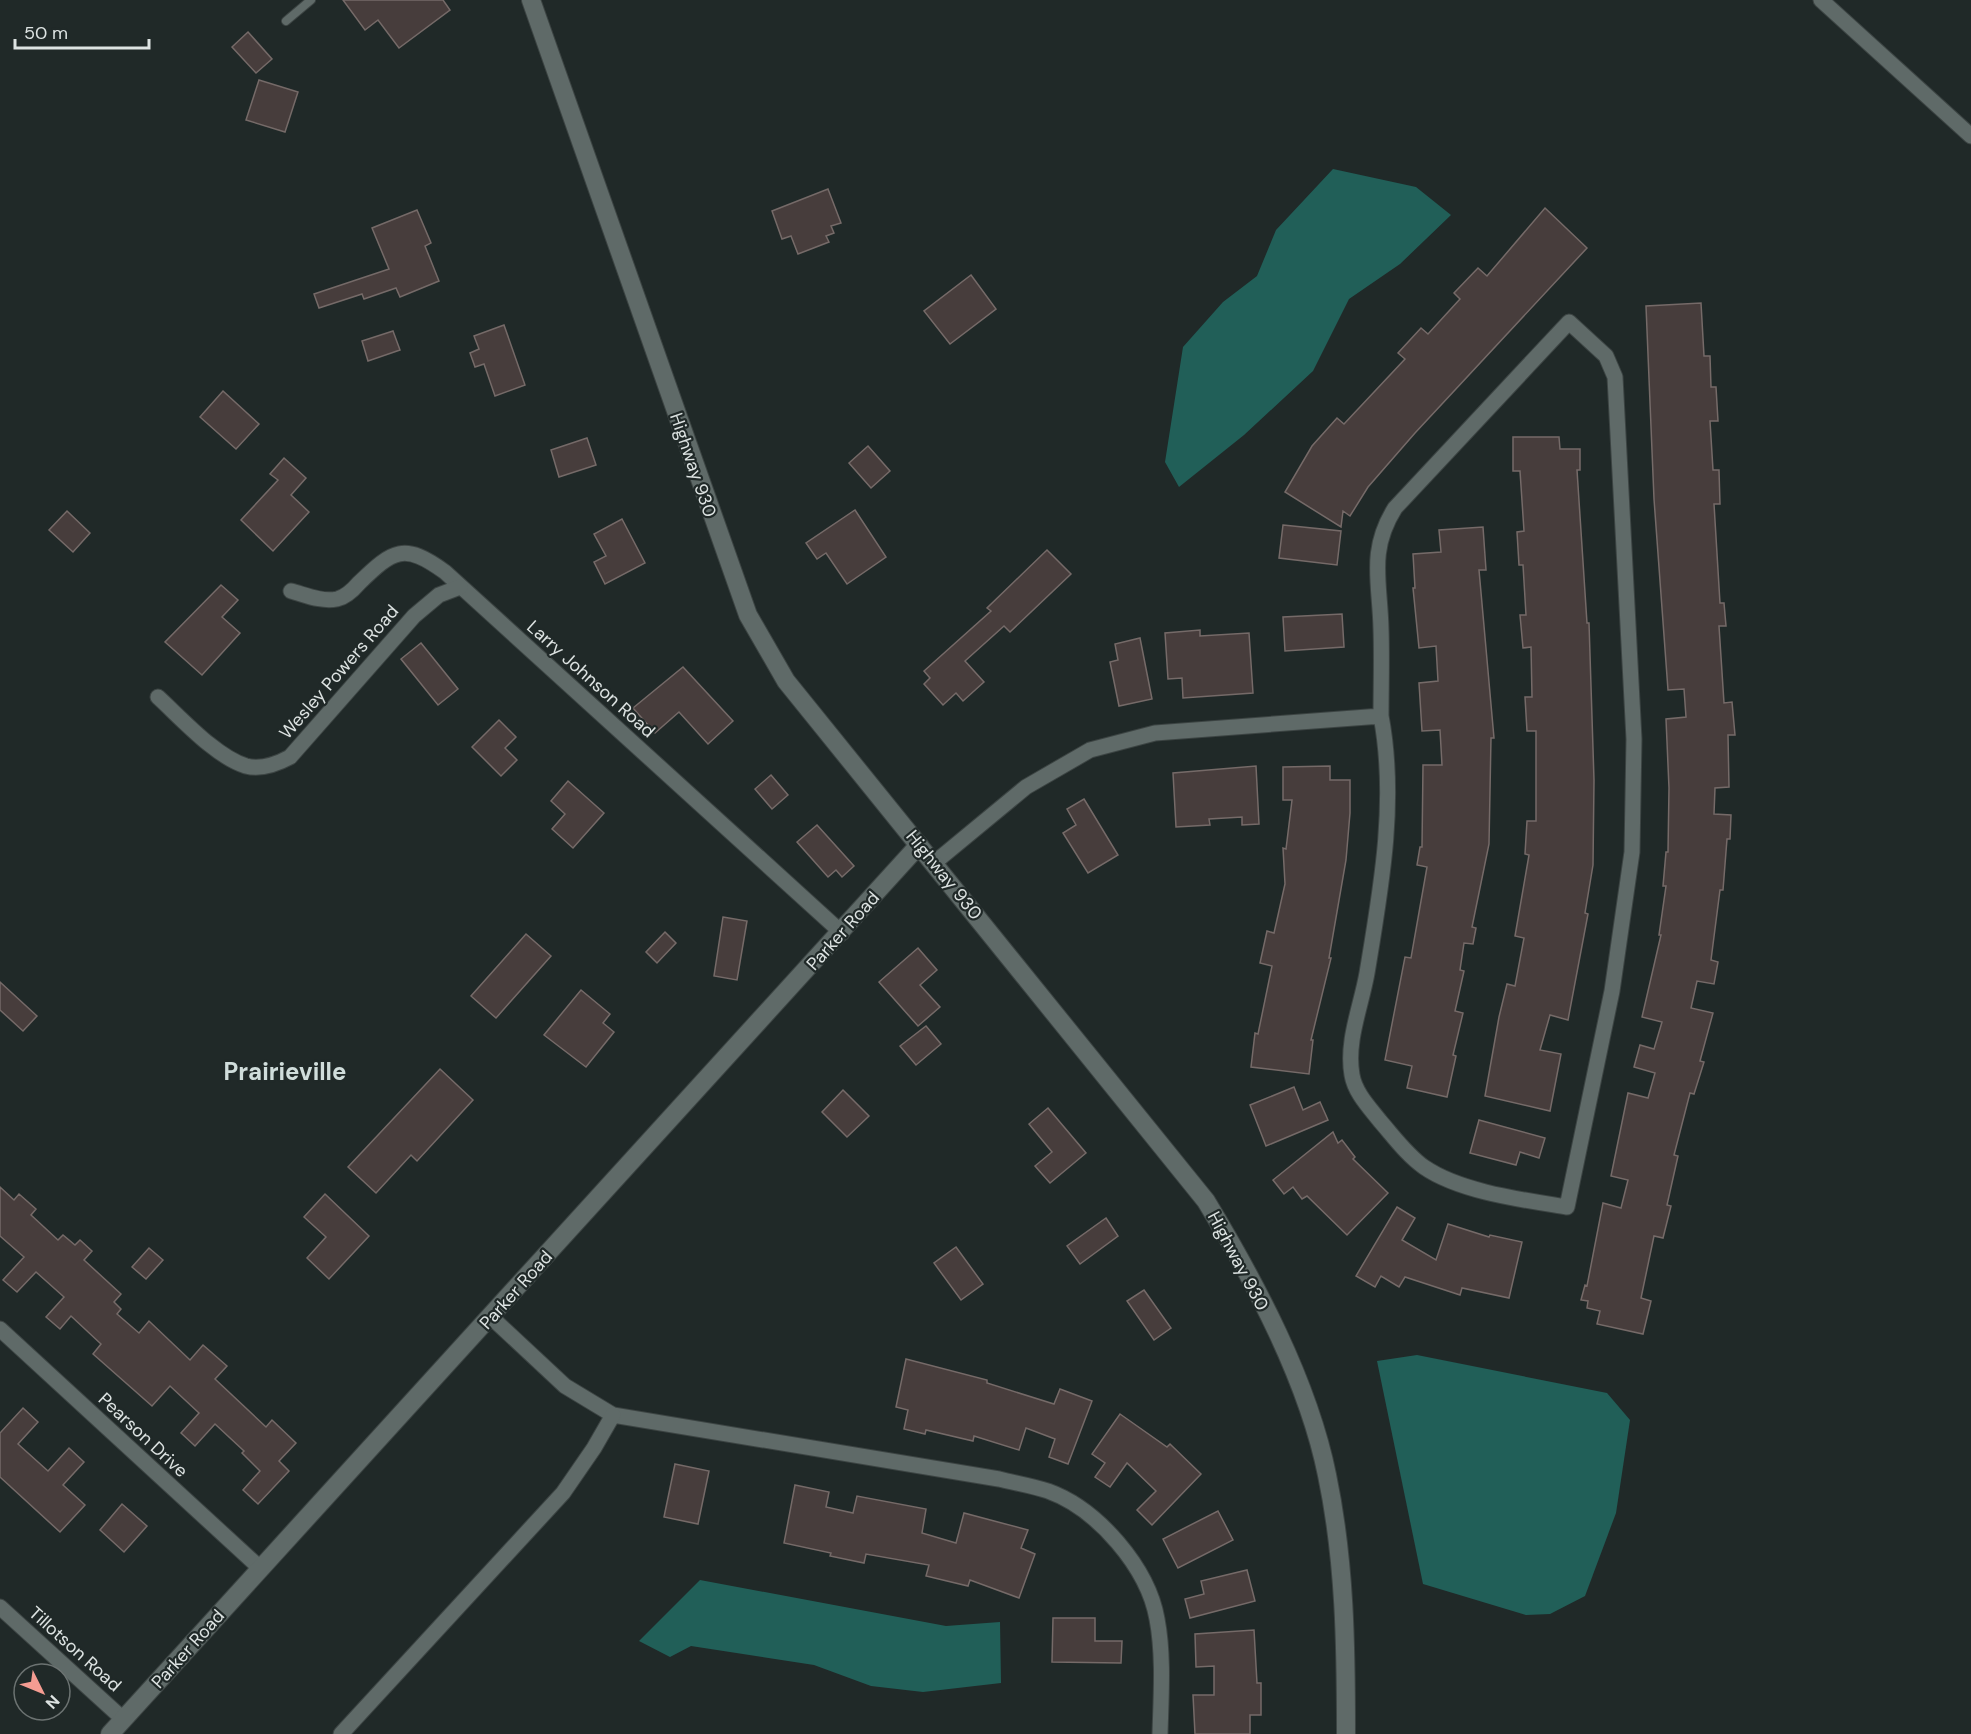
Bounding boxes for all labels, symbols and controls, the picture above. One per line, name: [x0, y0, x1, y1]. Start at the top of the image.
scale bar: [15, 12, 148, 50]
text: 50 m: [24, 21, 68, 45]
street label: Highway 930: [664, 410, 722, 520]
street label: Wesley Powers Road: [274, 600, 404, 744]
street label: Larry Johnson Road: [522, 615, 660, 743]
street label: Highway 930: [900, 825, 988, 925]
street label: Parker Road: [801, 886, 885, 976]
district label: Prairieville: [224, 1056, 346, 1087]
street label: Highway 930: [1202, 1207, 1274, 1315]
street label: Parker Road: [474, 1245, 558, 1335]
street label: Pearson Drive: [93, 1387, 193, 1483]
street label: Tillotson Road: [24, 1601, 126, 1697]
street label: Parker Road: [146, 1604, 230, 1694]
north arrow: [12, 1662, 72, 1722]
text: N: [41, 1690, 64, 1713]

